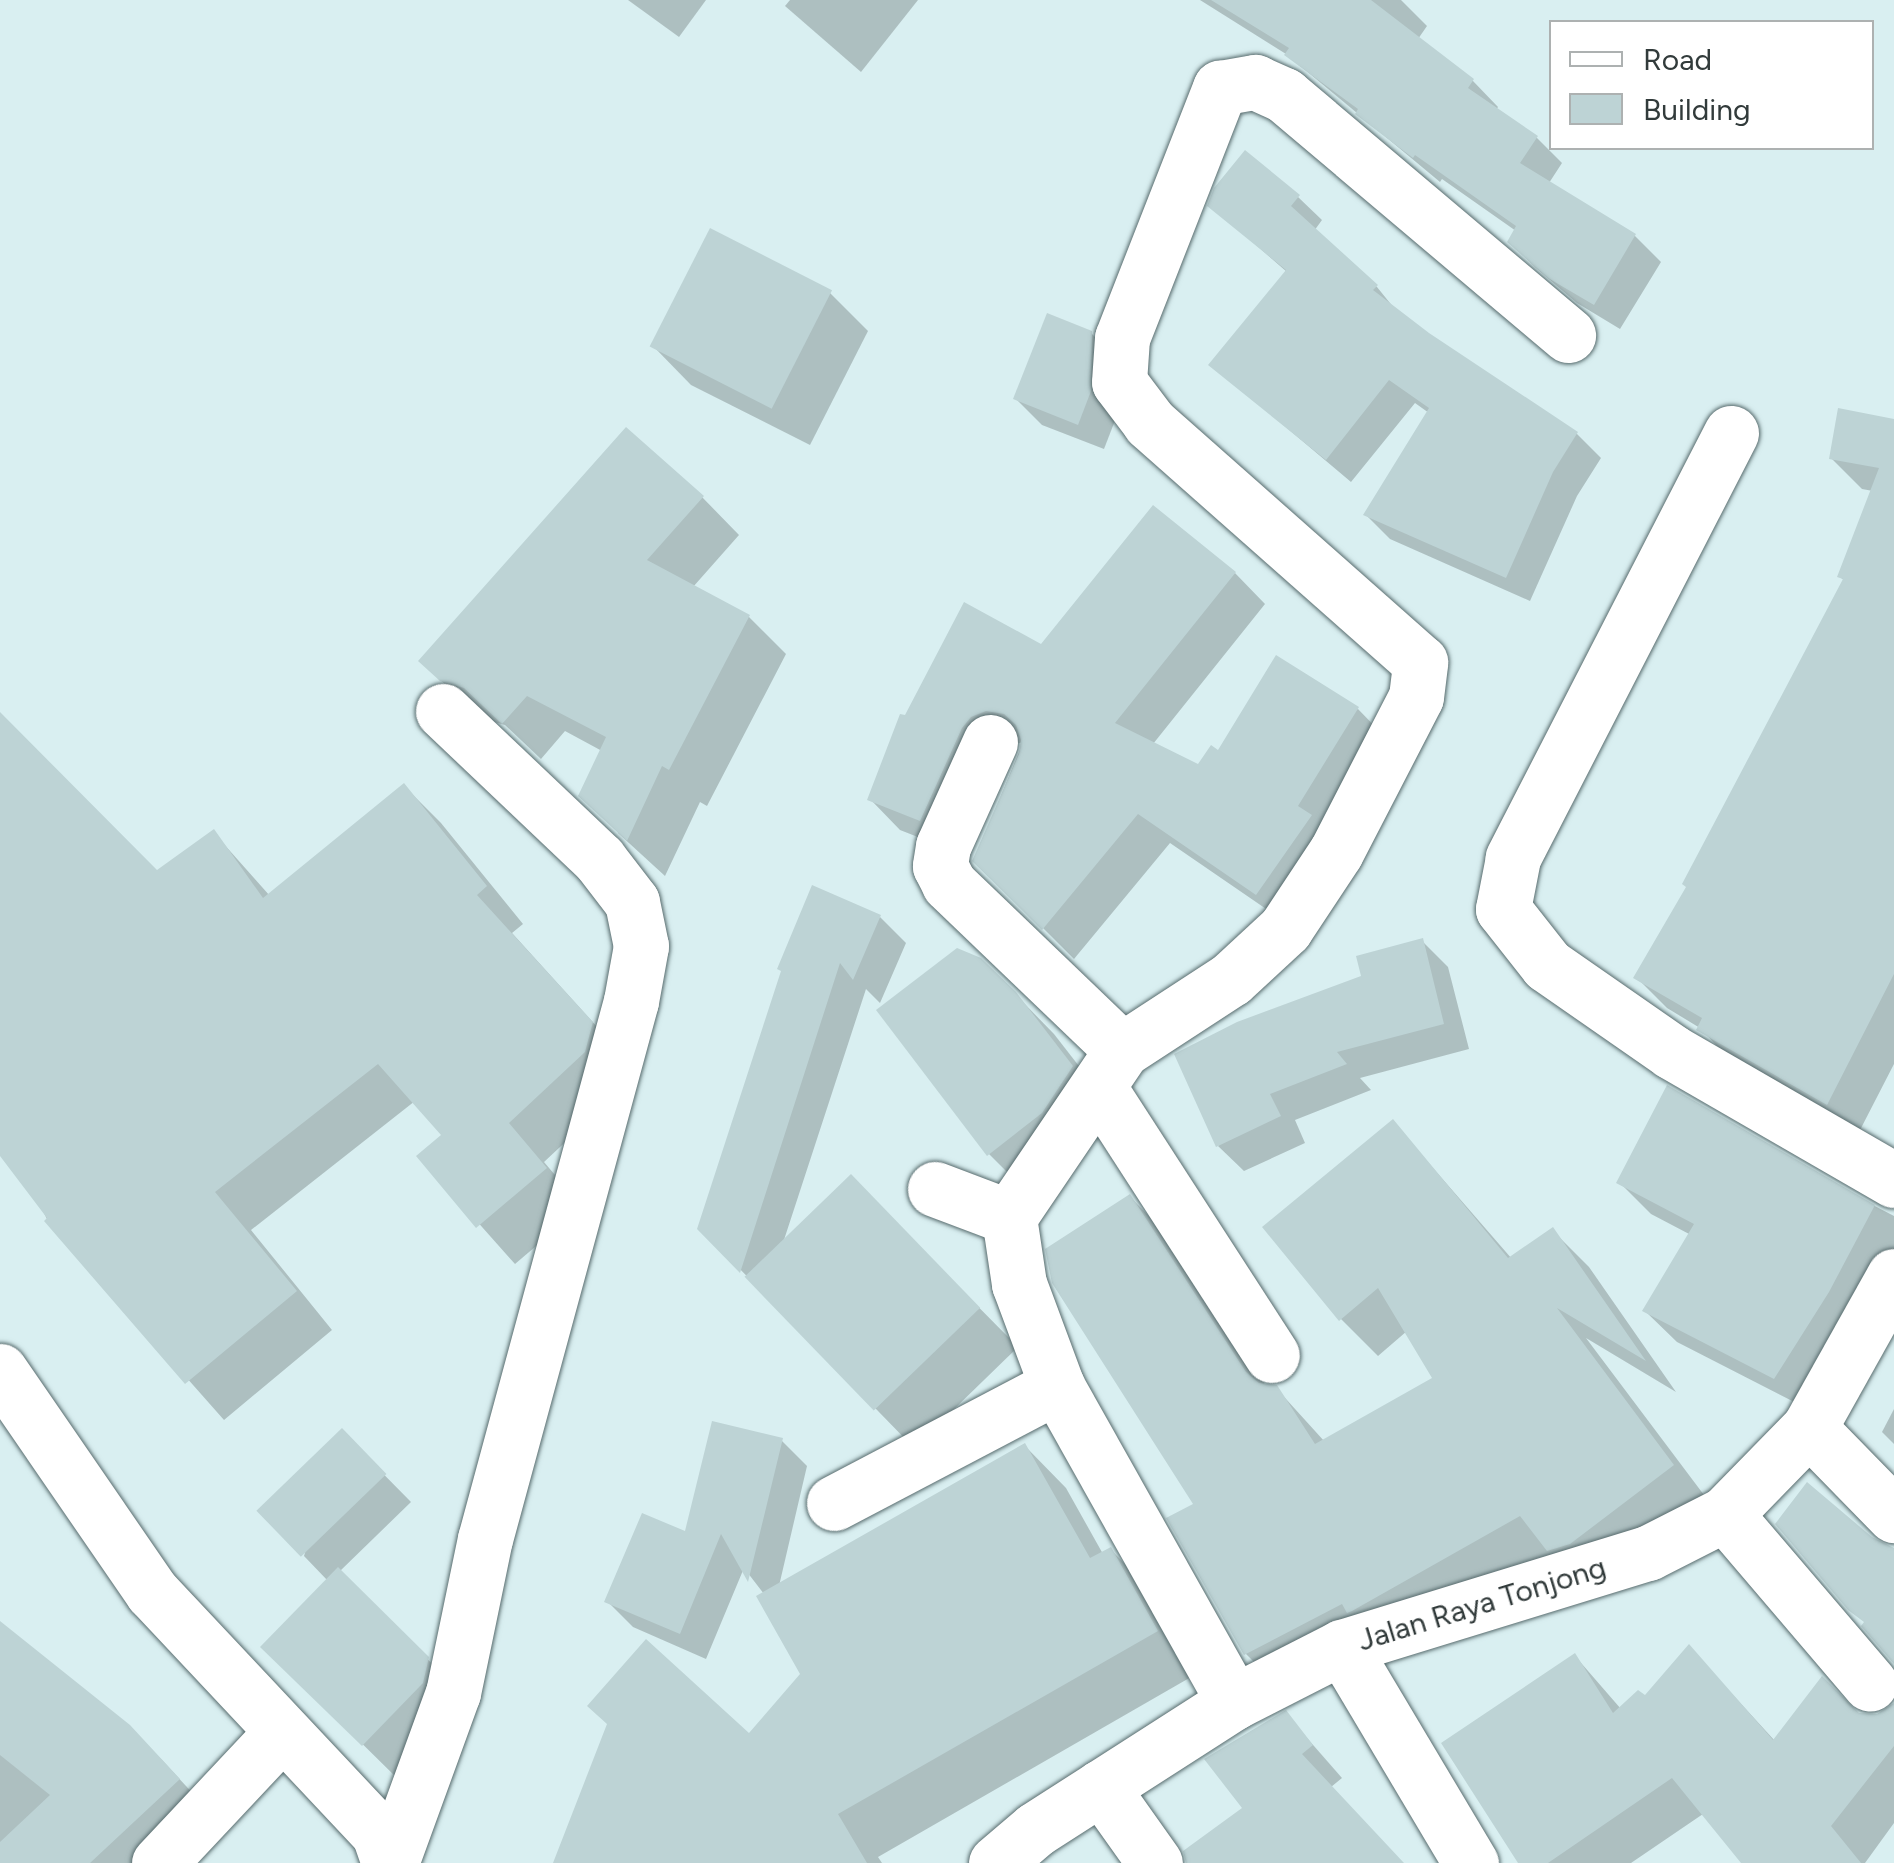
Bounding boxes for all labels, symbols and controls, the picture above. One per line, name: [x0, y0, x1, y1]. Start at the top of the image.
legend: [1549, 20, 1874, 150]
text: Road: [1643, 41, 1712, 78]
text: Building: [1643, 91, 1751, 128]
street label: Jalan Raya Tonjong: [1354, 1549, 1610, 1659]

